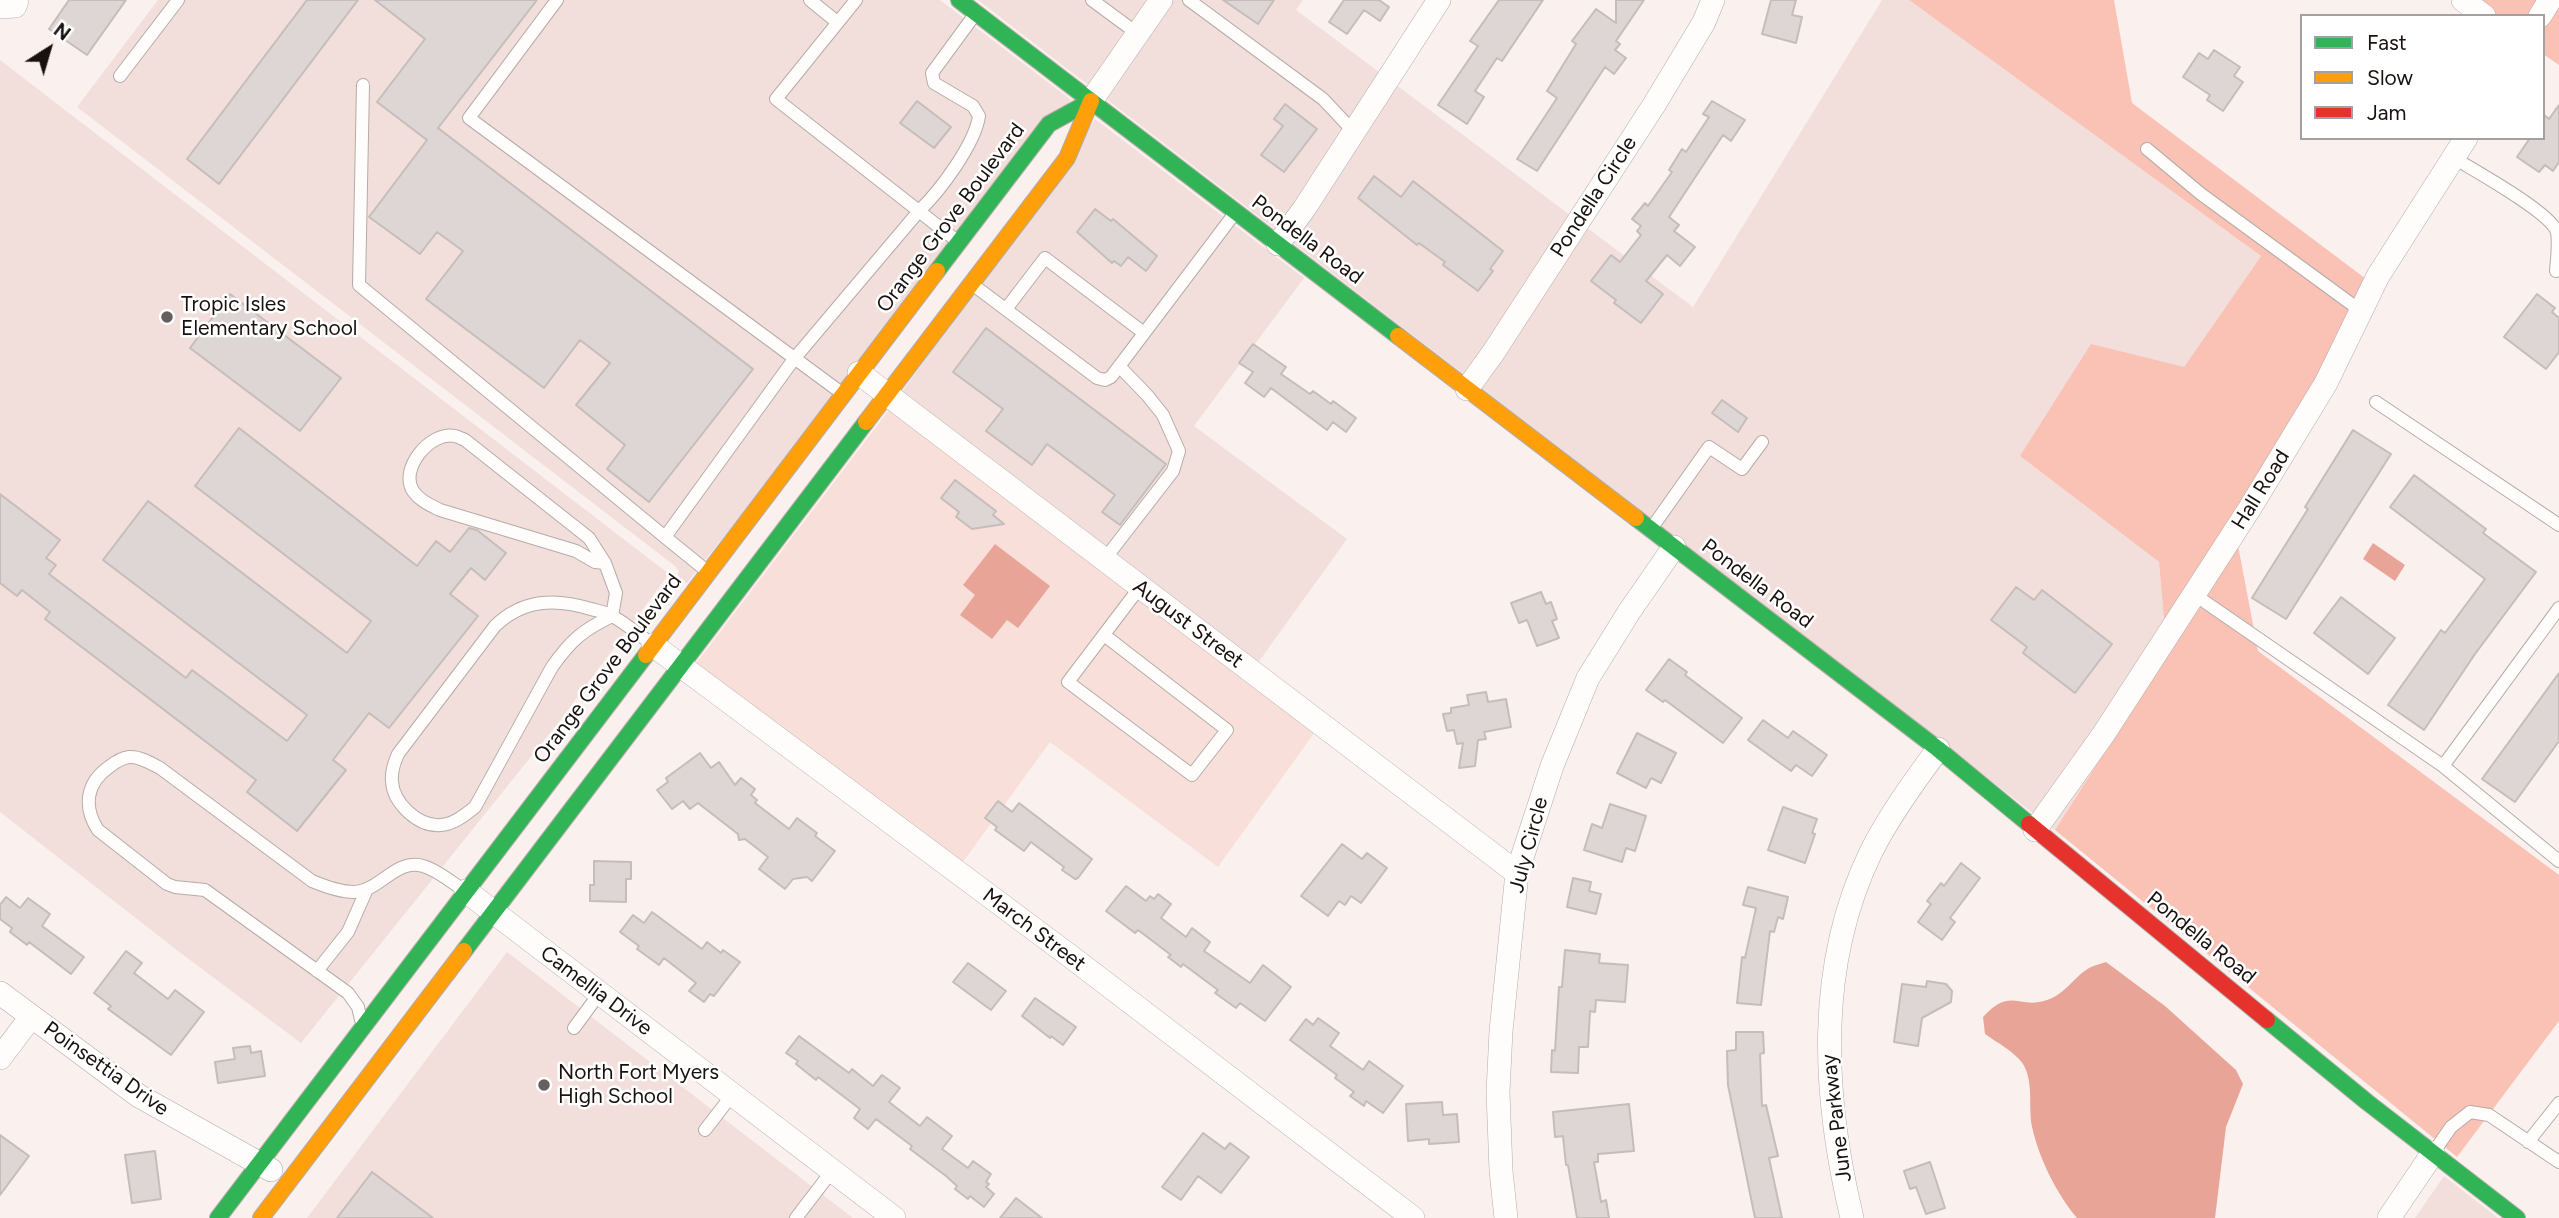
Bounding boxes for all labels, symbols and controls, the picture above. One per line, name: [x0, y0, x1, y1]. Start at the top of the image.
north arrow: [14, 14, 84, 84]
legend: [2300, 14, 2545, 140]
text: N: [49, 18, 75, 45]
text: Fast: [2367, 30, 2407, 55]
text: Slow: [2367, 65, 2413, 90]
text: Jam: [2367, 100, 2406, 125]
street label: Orange Grove Boulevard: [872, 118, 1030, 318]
street label: Pondella Circle: [1545, 132, 1643, 262]
street label: Pondella Road: [1246, 190, 1368, 290]
place label: Tropic Isles Elementary School: [181, 292, 357, 342]
marker: Tropic Isles Elementary School: [159, 309, 175, 325]
street label: Hall Road: [2227, 445, 2295, 535]
street label: Pondella Road: [1696, 534, 1818, 634]
street label: Orange Grove Boulevard: [529, 569, 687, 769]
street label: August Street: [1128, 574, 1248, 674]
street label: July Circle: [1504, 794, 1554, 896]
street label: March Street: [977, 883, 1091, 977]
street label: Pondella Road: [2141, 886, 2261, 990]
street label: Camellia Drive: [535, 941, 657, 1041]
street label: Poinsettia Drive: [38, 1016, 174, 1122]
street label: June Parkway: [1817, 1053, 1857, 1183]
place label: North Fort Myers High School: [558, 1060, 719, 1110]
marker: North Fort Myers High School: [536, 1077, 552, 1093]

